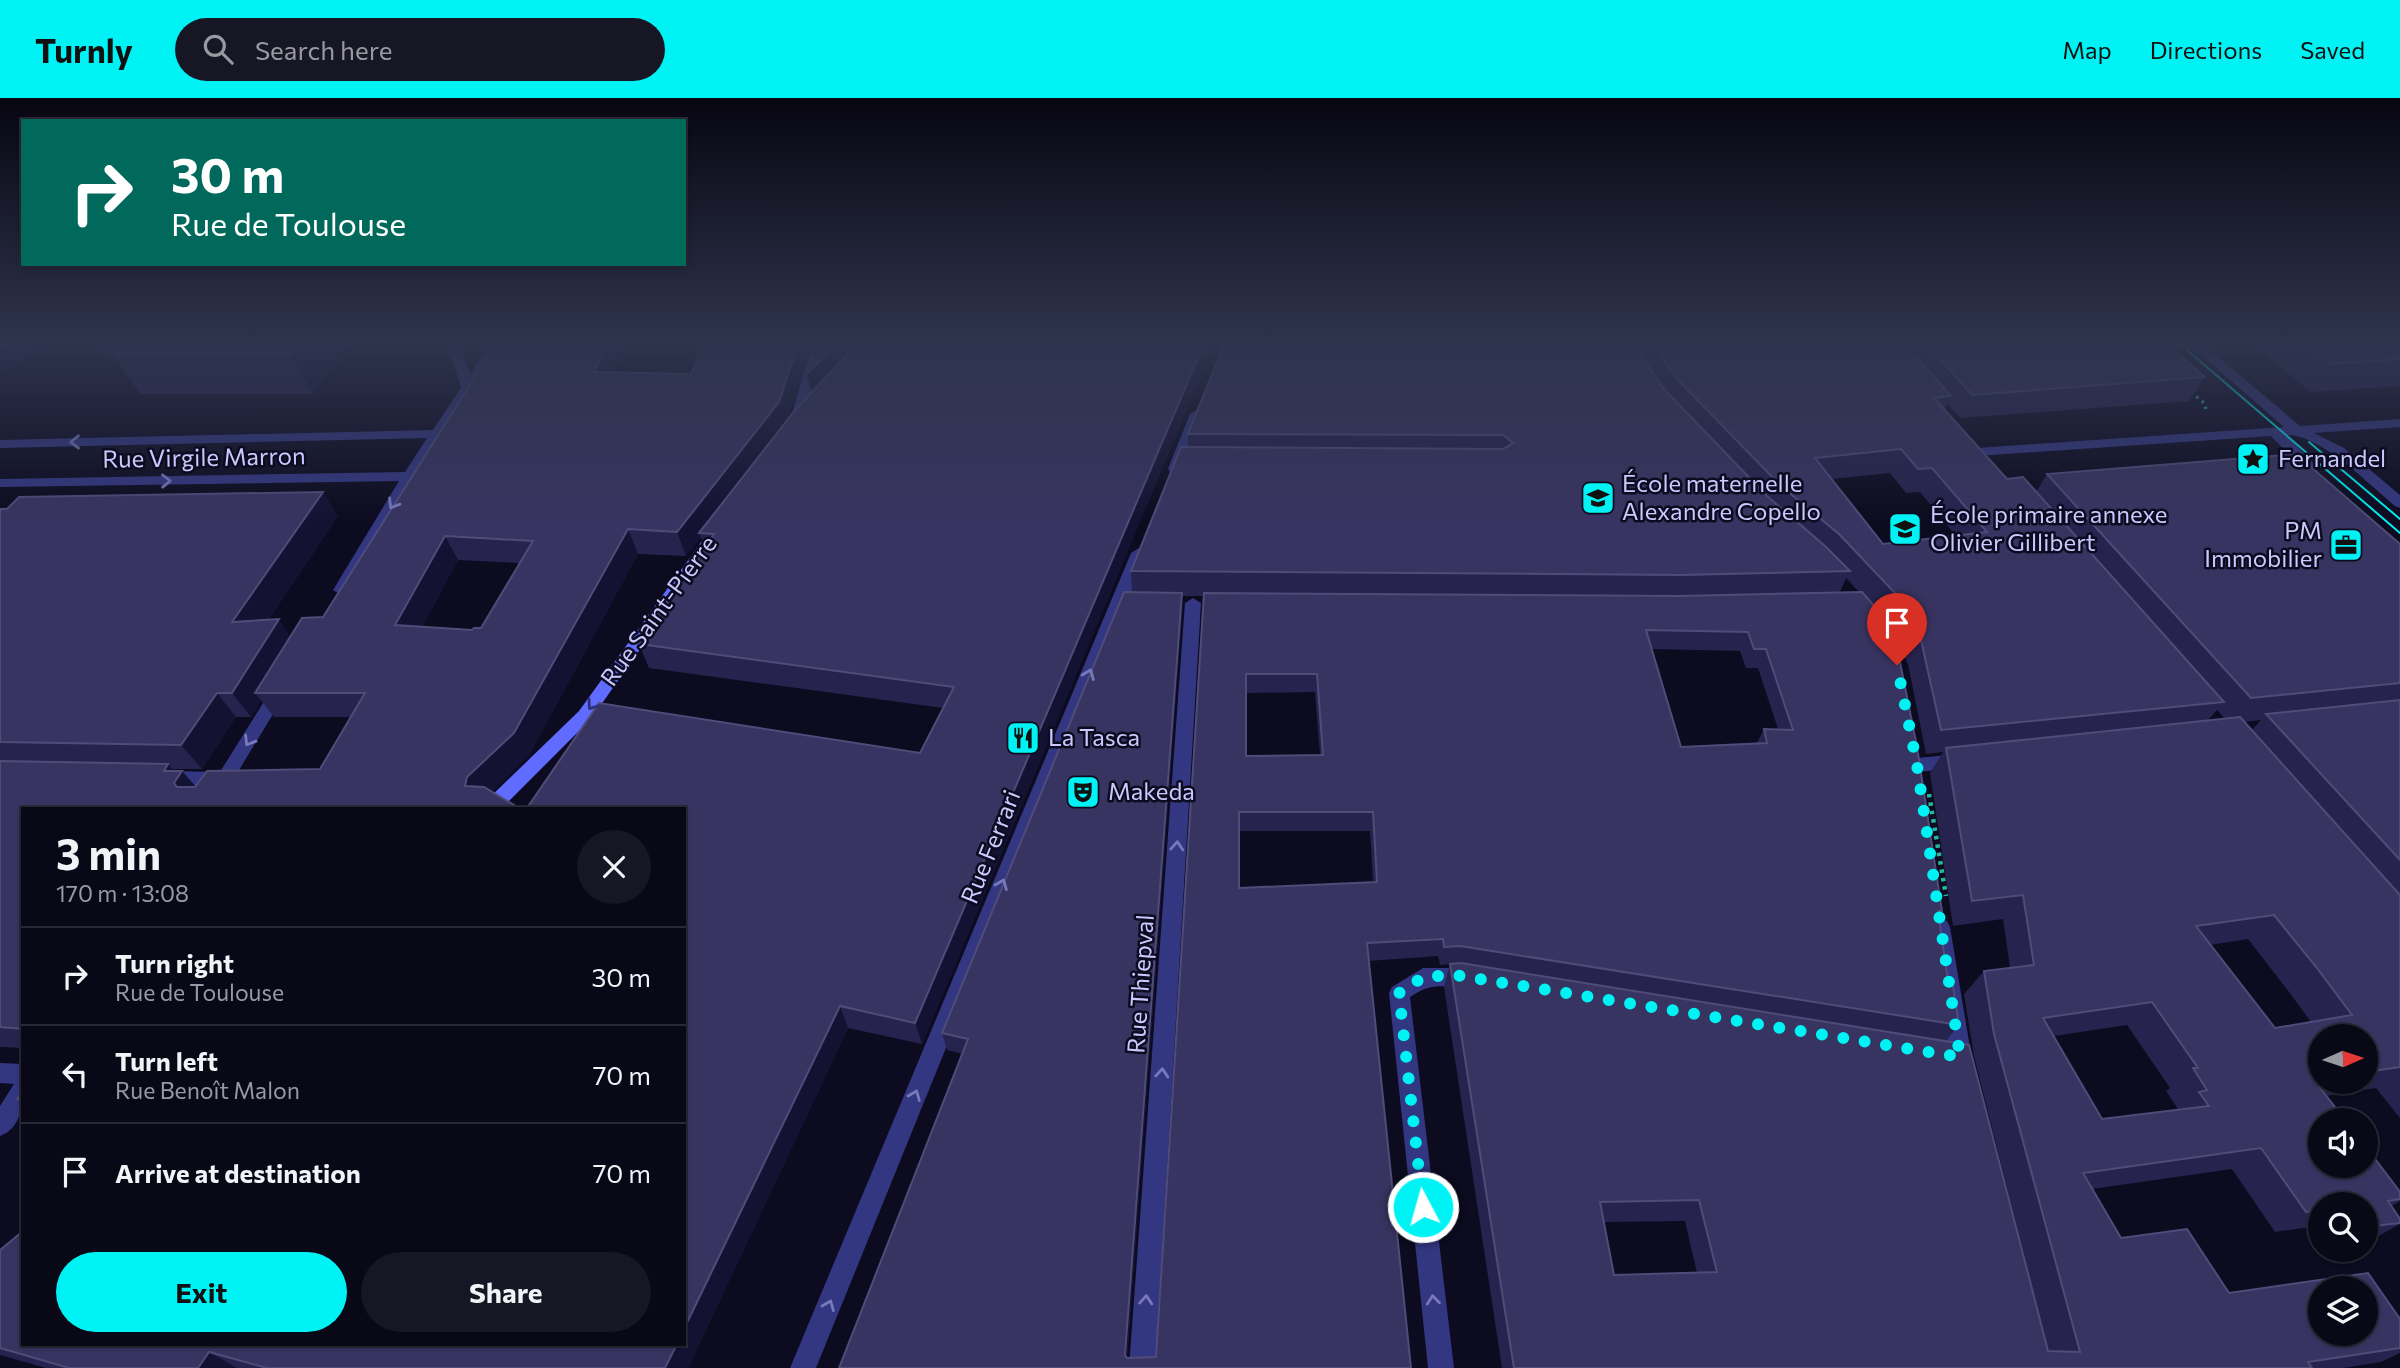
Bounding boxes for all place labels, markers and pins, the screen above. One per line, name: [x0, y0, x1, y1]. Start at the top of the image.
place icon: Fernandel: [2234, 440, 2272, 478]
place label: Fernandel: [2278, 443, 2386, 472]
place label: École maternelle Alexandre Copello: [1622, 468, 1821, 525]
school or university icon: École maternelle Alexandre Copello: [1579, 479, 1617, 517]
place label: École primaire annexe Olivier Gillibert: [1930, 499, 2167, 556]
school or university icon: École primaire annexe Olivier Gillibert: [1886, 510, 1924, 548]
place label: PM Immobilier: [2204, 515, 2322, 572]
office icon: PM Immobilier: [2327, 526, 2365, 564]
pin: [1867, 593, 1927, 665]
restaurant icon: La Tasca: [1004, 719, 1042, 757]
place label: La Tasca: [1048, 722, 1140, 751]
theatre icon: Makeda: [1064, 773, 1102, 811]
place label: Makeda: [1108, 776, 1195, 805]

